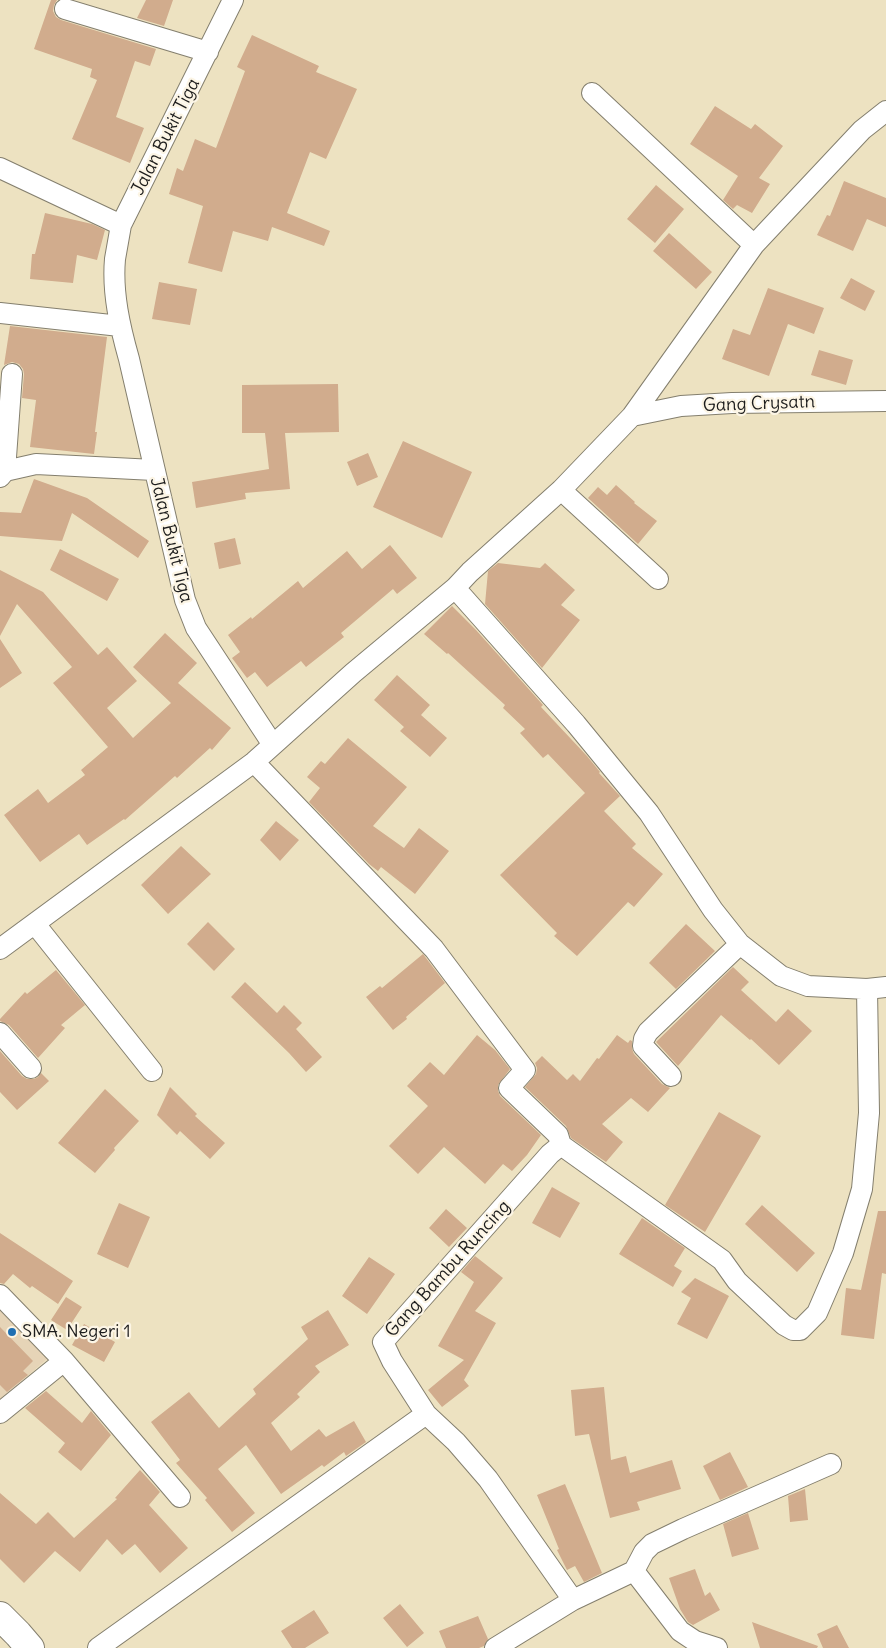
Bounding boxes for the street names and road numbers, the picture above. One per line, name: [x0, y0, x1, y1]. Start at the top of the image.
street label: Jalan Bukit Tiga: [127, 75, 205, 199]
street label: Gang Crysatn: [703, 391, 815, 417]
street label: Jalan Bukit Tiga: [145, 475, 197, 605]
street label: Gang Bambu Runcing: [381, 1196, 515, 1342]

